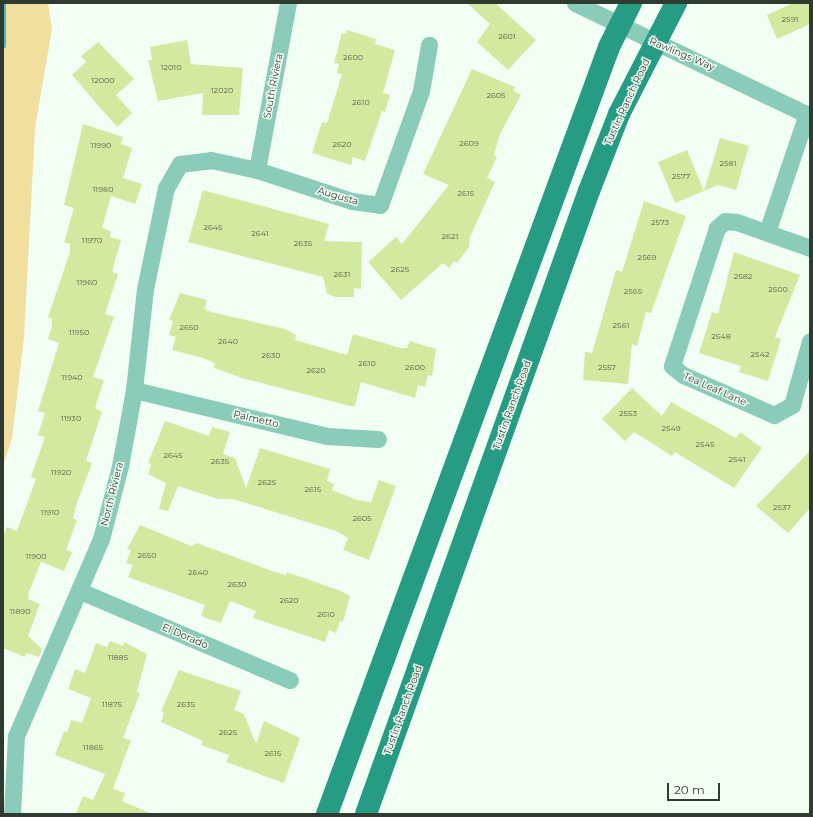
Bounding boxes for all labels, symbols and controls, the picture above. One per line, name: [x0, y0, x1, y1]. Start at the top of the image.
house number: 2591: [782, 15, 798, 25]
house number: 2601: [498, 32, 516, 42]
street label: Rawlings Way: [647, 35, 717, 73]
street label: South Riviera: [261, 52, 285, 120]
house number: 2600: [343, 53, 363, 63]
street label: Tustin Ranch Road: [602, 57, 652, 147]
house number: 12010: [161, 63, 181, 73]
house number: 12000: [91, 76, 115, 86]
house number: 12020: [211, 86, 233, 96]
house number: 2605: [486, 91, 506, 101]
house number: 2610: [352, 98, 370, 108]
house number: 2609: [459, 139, 479, 149]
house number: 2620: [332, 140, 352, 150]
house number: 11990: [91, 141, 111, 151]
house number: 2581: [719, 159, 737, 169]
house number: 2577: [672, 172, 690, 182]
street label: Augusta: [316, 184, 360, 208]
house number: 11980: [92, 185, 114, 195]
house number: 2615: [458, 189, 474, 199]
house number: 2573: [651, 218, 669, 228]
house number: 2645: [203, 223, 223, 233]
house number: 2641: [251, 229, 269, 239]
house number: 2621: [442, 232, 458, 242]
house number: 11970: [82, 236, 102, 246]
house number: 2635: [294, 239, 312, 249]
house number: 2569: [638, 253, 656, 263]
house number: 2625: [391, 265, 409, 275]
house number: 2631: [334, 270, 350, 280]
house number: 2582: [734, 272, 752, 282]
house number: 11960: [77, 278, 97, 288]
house number: 2500: [768, 285, 788, 295]
house number: 2565: [624, 287, 642, 297]
house number: 2561: [613, 321, 629, 331]
house number: 2650: [179, 323, 199, 333]
house number: 11950: [69, 328, 89, 338]
house number: 2548: [711, 332, 731, 342]
house number: 2640: [218, 337, 238, 347]
house number: 2542: [751, 350, 769, 360]
house number: 2630: [261, 351, 281, 361]
house number: 2610: [358, 359, 376, 369]
street label: Tustin Ranch Road: [490, 359, 534, 451]
house number: 2600: [405, 363, 425, 373]
house number: 2557: [598, 363, 616, 373]
house number: 2620: [306, 366, 326, 376]
street label: Tea Leaf Lane: [682, 370, 748, 408]
house number: 11940: [61, 373, 83, 383]
street label: Palmetto: [232, 408, 280, 430]
house number: 2553: [619, 409, 637, 419]
house number: 11930: [61, 414, 81, 424]
house number: 2549: [661, 424, 681, 434]
house number: 2545: [696, 440, 714, 450]
house number: 2645: [163, 451, 183, 461]
house number: 2541: [728, 455, 746, 465]
house number: 2635: [211, 457, 229, 467]
street label: North Riviera: [98, 461, 126, 527]
house number: 11920: [51, 468, 71, 478]
house number: 2625: [258, 478, 276, 488]
house number: 2615: [305, 485, 321, 495]
house number: 2537: [773, 503, 791, 513]
house number: 11910: [41, 508, 59, 518]
house number: 2605: [352, 514, 372, 524]
house number: 2650: [137, 551, 157, 561]
house number: 11900: [25, 552, 47, 562]
house number: 2640: [188, 568, 208, 578]
house number: 2630: [227, 580, 247, 590]
house number: 2620: [279, 596, 299, 606]
house number: 11890: [9, 607, 31, 617]
house number: 2610: [317, 610, 335, 620]
street label: El Dorado: [160, 621, 210, 651]
house number: 11885: [108, 653, 128, 663]
street label: Tustin Ranch Road: [381, 664, 425, 756]
house number: 11875: [102, 700, 122, 710]
house number: 2635: [177, 700, 195, 710]
house number: 2625: [219, 728, 237, 738]
house number: 11865: [83, 743, 103, 753]
house number: 2615: [265, 749, 281, 759]
scale bar: [669, 775, 722, 801]
text: 20 m: [674, 782, 705, 797]

